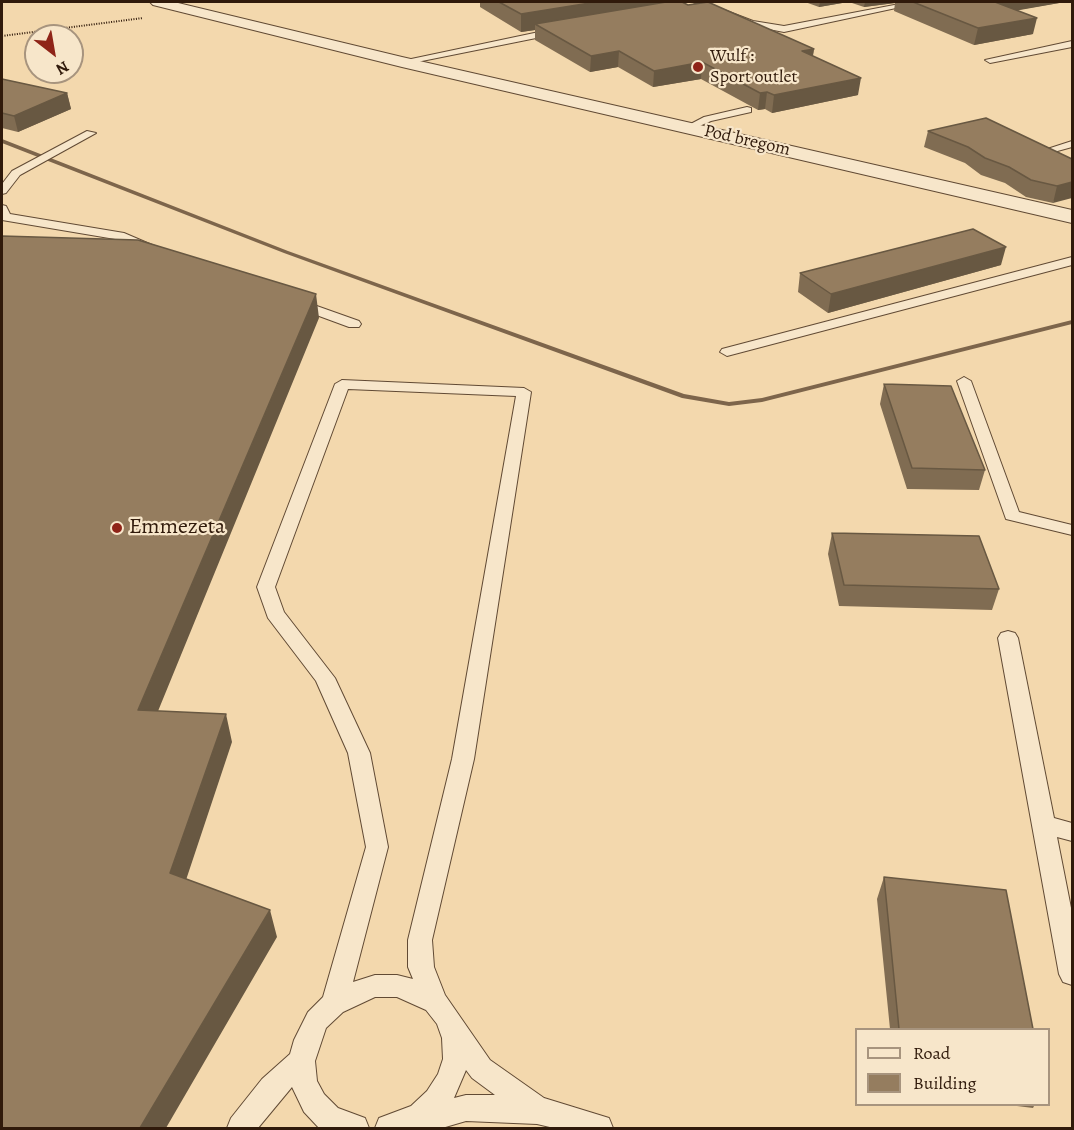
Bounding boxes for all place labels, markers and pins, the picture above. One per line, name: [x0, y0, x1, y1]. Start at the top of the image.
place label: Wulf : Sport outlet: [710, 46, 797, 88]
marker: Wulf : Sport outlet: [691, 60, 705, 74]
place label: Emmezeta: [129, 515, 225, 541]
marker: Emmezeta: [110, 521, 124, 535]

